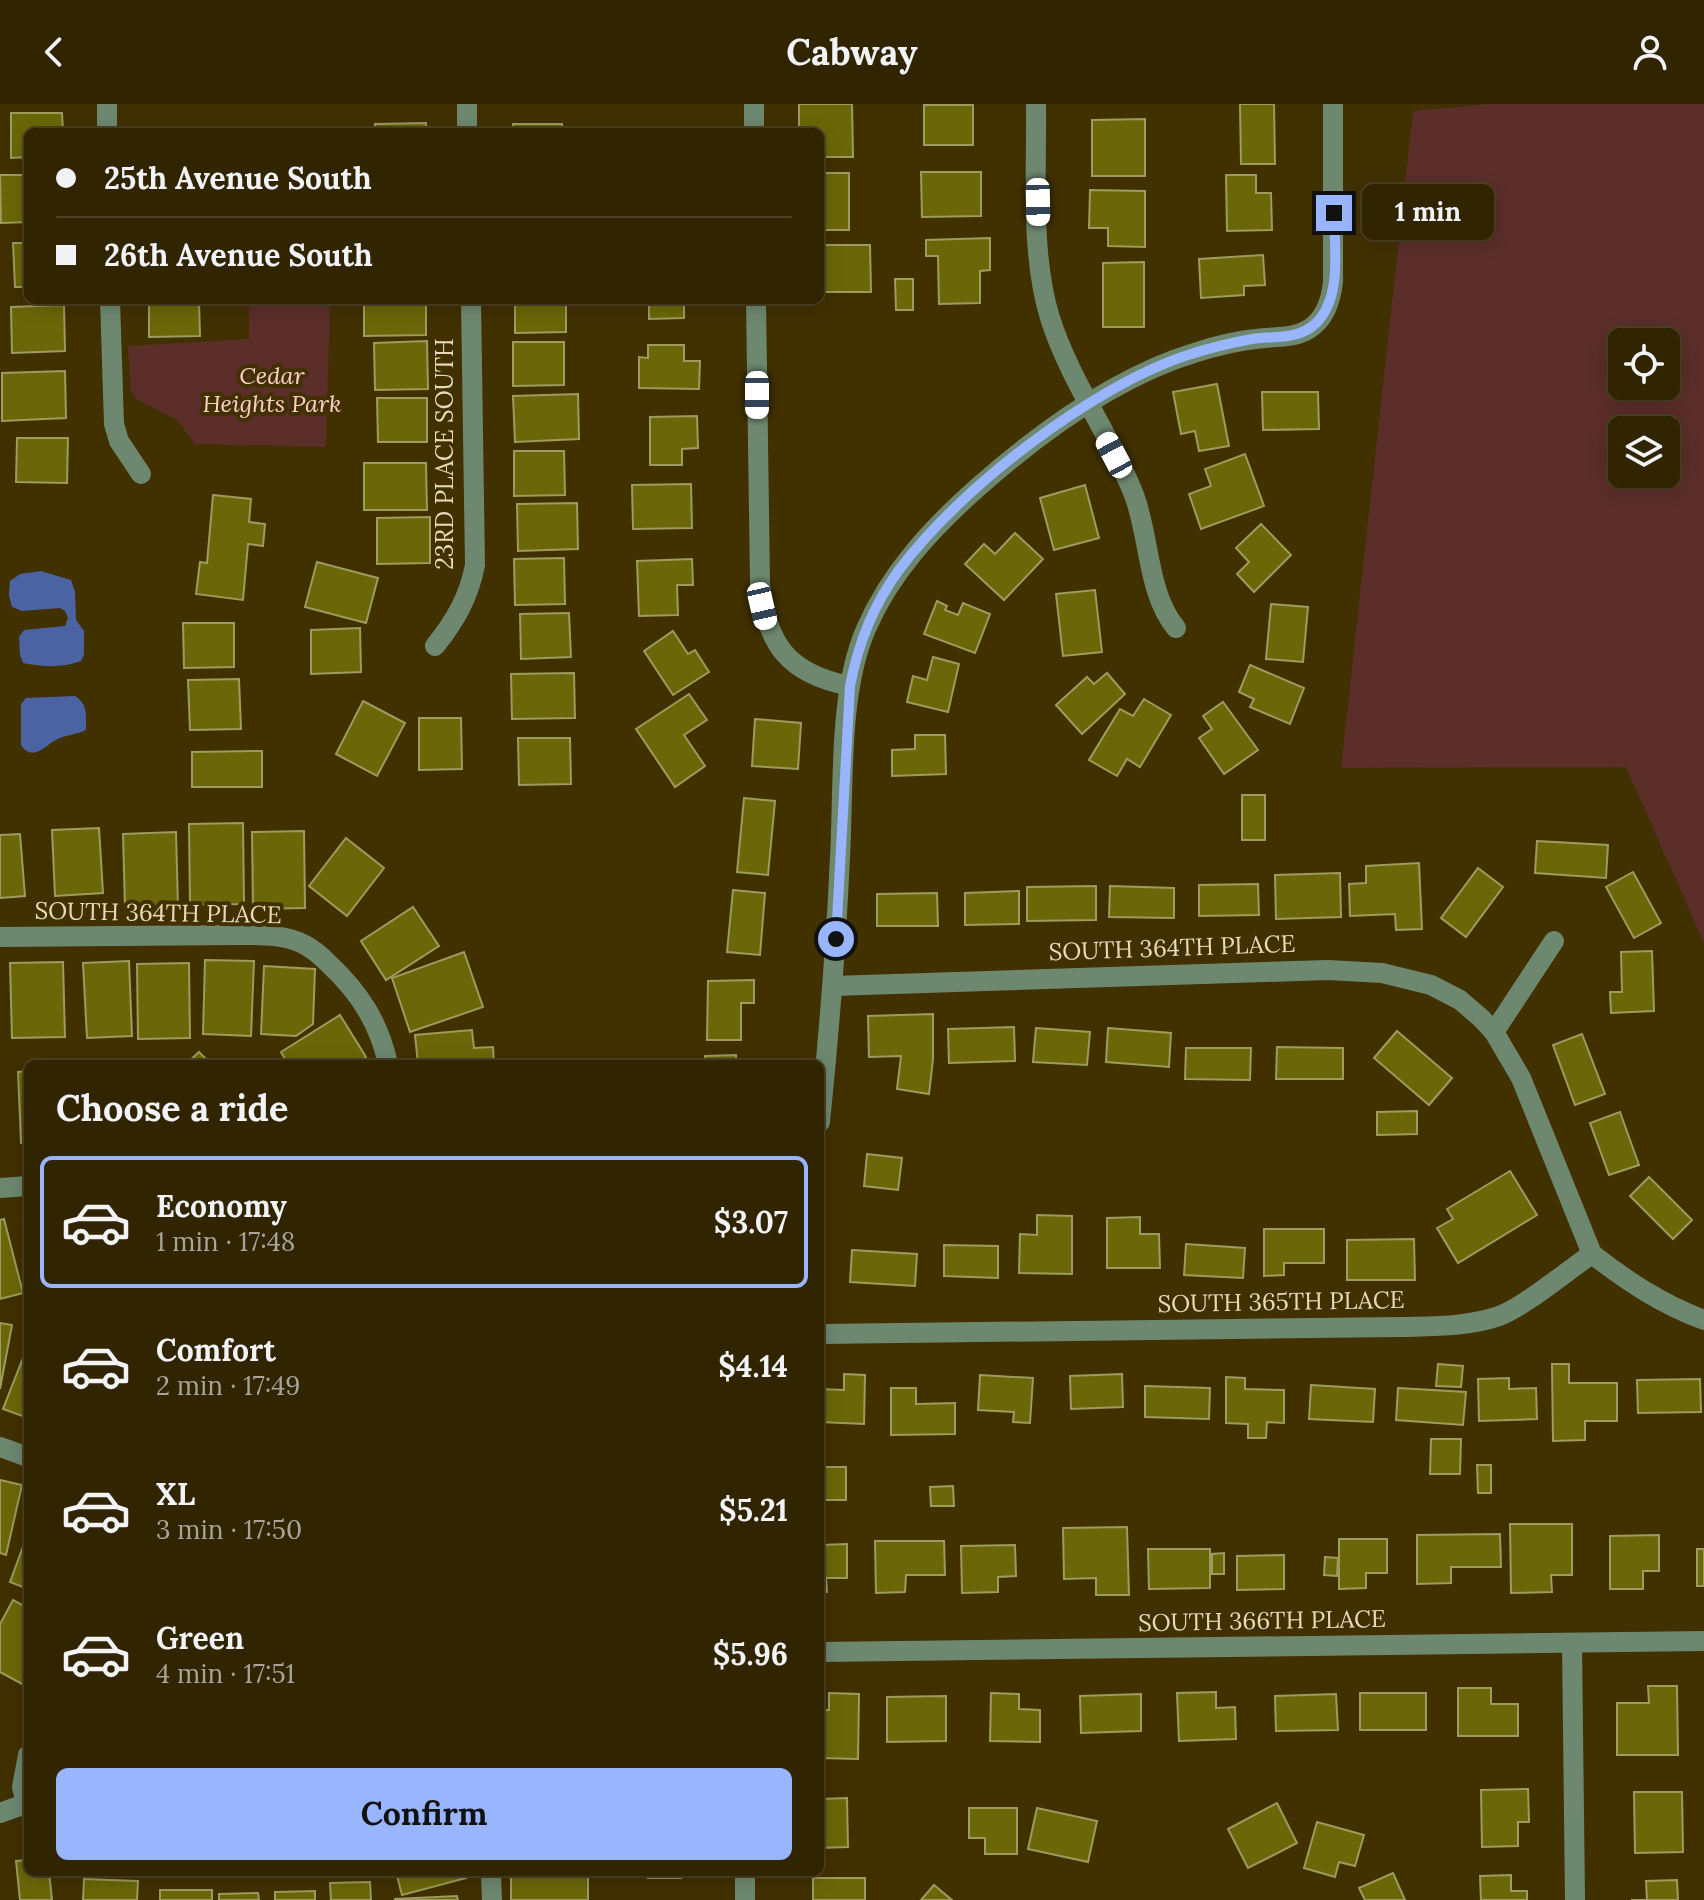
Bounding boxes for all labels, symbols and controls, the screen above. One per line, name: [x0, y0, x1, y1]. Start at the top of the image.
text: Cabway: [786, 29, 918, 75]
icon: back: [32, 30, 76, 74]
icon: person: [1628, 30, 1672, 74]
text: 25th Avenue South: [104, 159, 372, 197]
car: [1026, 178, 1050, 226]
callout: 1 min: [1362, 185, 1494, 241]
route end: [1316, 195, 1352, 231]
text: 1 min: [1395, 195, 1461, 228]
text: 26th Avenue South: [104, 236, 373, 274]
map controls: [1608, 328, 1680, 488]
button: locate: [1608, 328, 1680, 400]
street label: 23RD PLACE SOUTH: [429, 338, 460, 570]
park label: Cedar Heights Park: [202, 360, 342, 419]
car: [745, 371, 769, 419]
button: layers: [1608, 416, 1680, 488]
car: [1092, 428, 1136, 482]
car: [745, 580, 779, 632]
street label: SOUTH 364TH PLACE: [34, 895, 282, 930]
route start: [818, 921, 854, 957]
street label: SOUTH 364TH PLACE: [1048, 928, 1296, 967]
text: Choose a ride: [56, 1085, 288, 1131]
icon: car: [60, 1186, 132, 1258]
text: Economy: [156, 1187, 287, 1225]
text: $3.07: [714, 1203, 788, 1241]
text: 1 min · 17:48: [156, 1225, 295, 1258]
street label: SOUTH 365TH PLACE: [1157, 1284, 1405, 1319]
icon: car: [60, 1330, 132, 1402]
text: Comfort: [156, 1331, 276, 1369]
text: $4.14: [718, 1347, 788, 1385]
text: 2 min · 17:49: [156, 1369, 300, 1402]
icon: car: [60, 1474, 132, 1546]
text: XL: [156, 1475, 195, 1513]
text: $5.21: [719, 1491, 788, 1529]
text: 3 min · 17:50: [156, 1513, 302, 1546]
street label: SOUTH 366TH PLACE: [1138, 1603, 1386, 1638]
icon: car: [60, 1618, 132, 1690]
text: Green: [156, 1619, 244, 1657]
text: $5.96: [713, 1635, 788, 1673]
text: 4 min · 17:51: [156, 1657, 295, 1690]
button: Confirm: [56, 1768, 792, 1860]

